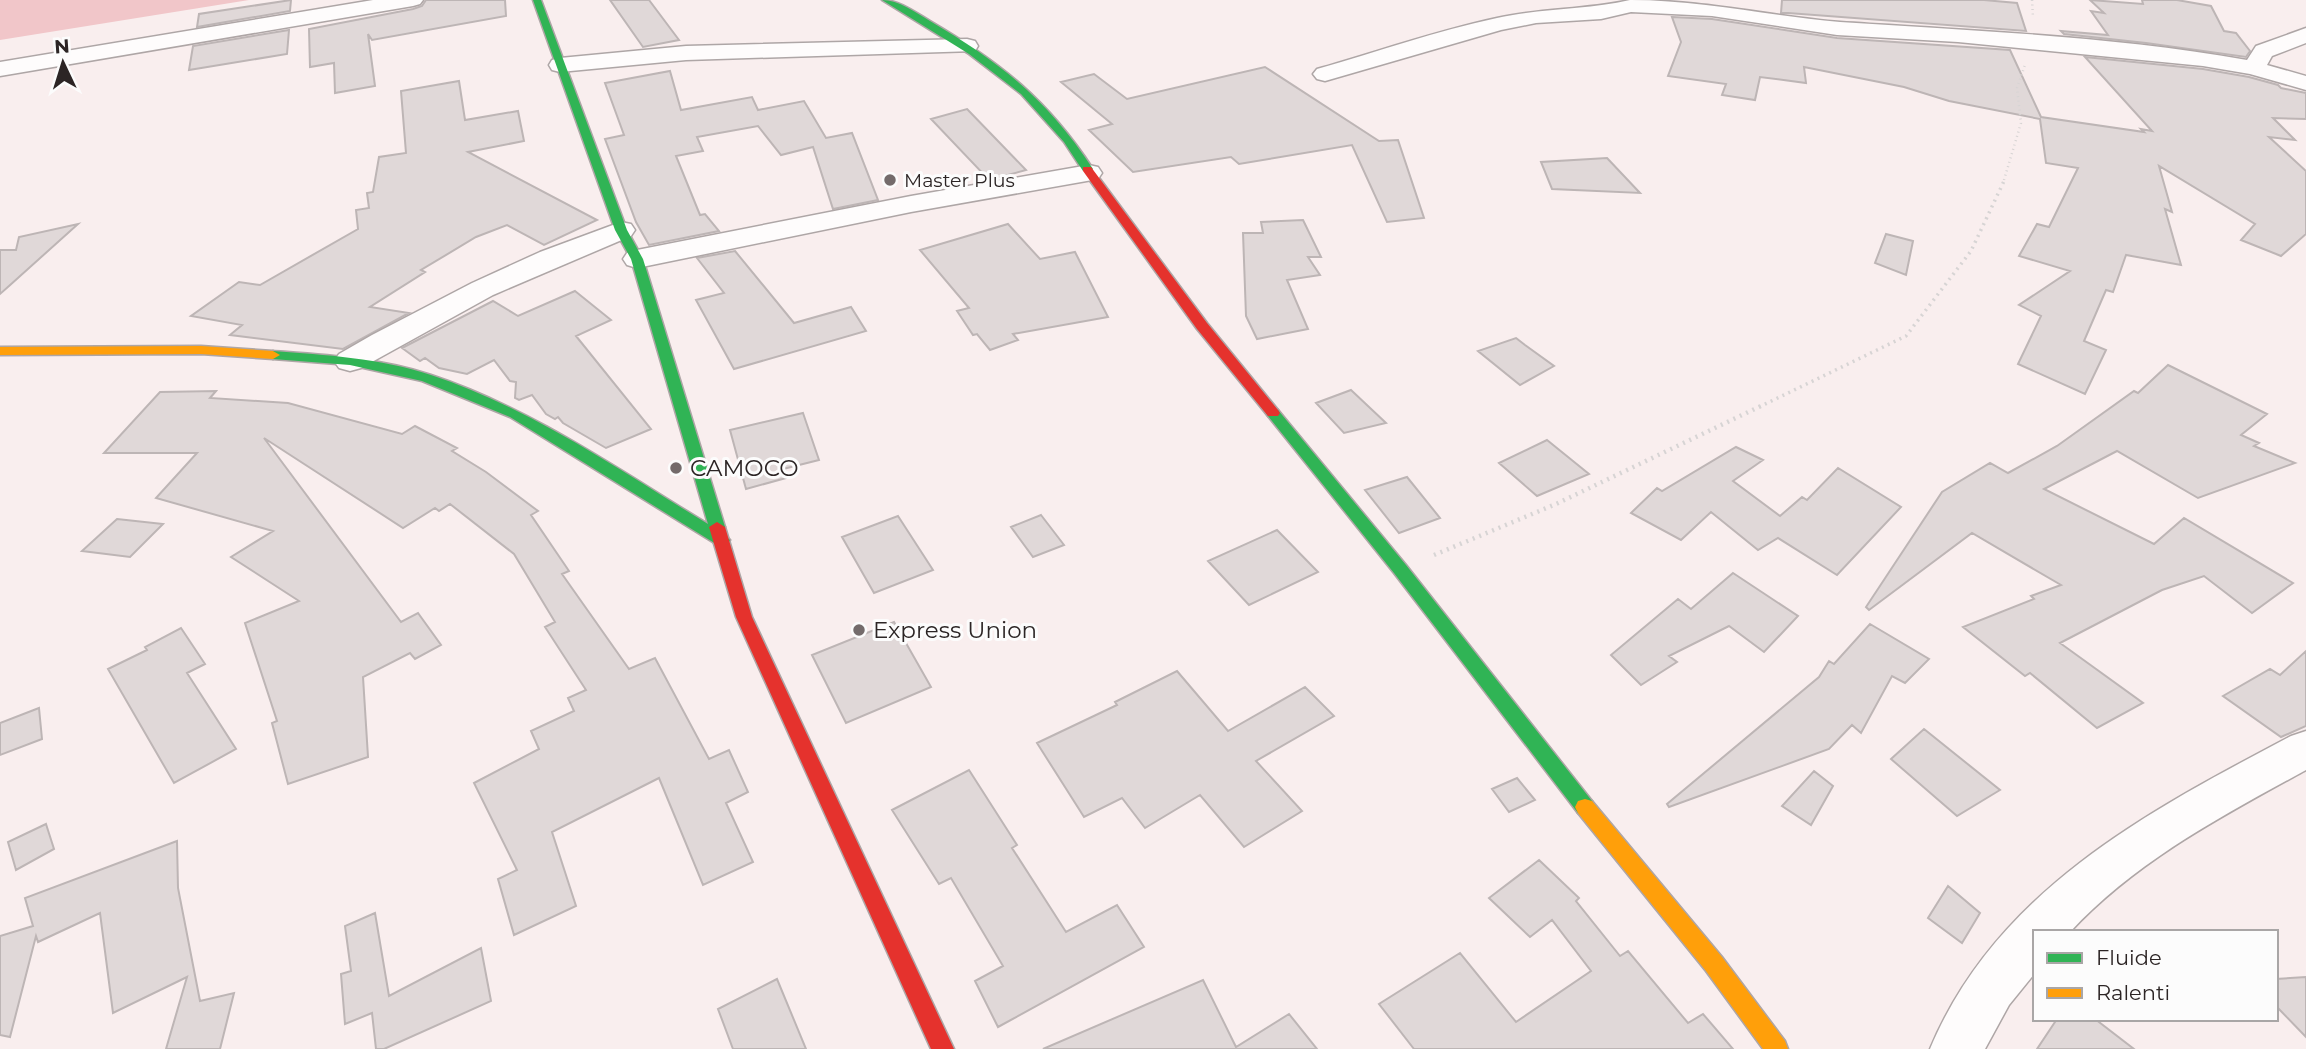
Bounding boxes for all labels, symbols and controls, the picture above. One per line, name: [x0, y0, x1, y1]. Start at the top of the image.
north arrow: [28, 28, 98, 98]
text: N: [53, 35, 70, 59]
place label: Master Plus: [904, 169, 1015, 192]
marker: Master Plus: [882, 172, 898, 188]
place label: CAMOCO: [690, 454, 798, 482]
marker: CAMOCO: [668, 460, 684, 476]
place label: Express Union: [873, 616, 1037, 644]
marker: Express Union: [851, 622, 867, 638]
legend: [2033, 930, 2278, 1021]
text: Fluide: [2096, 945, 2162, 970]
text: Ralenti: [2096, 980, 2170, 1005]

